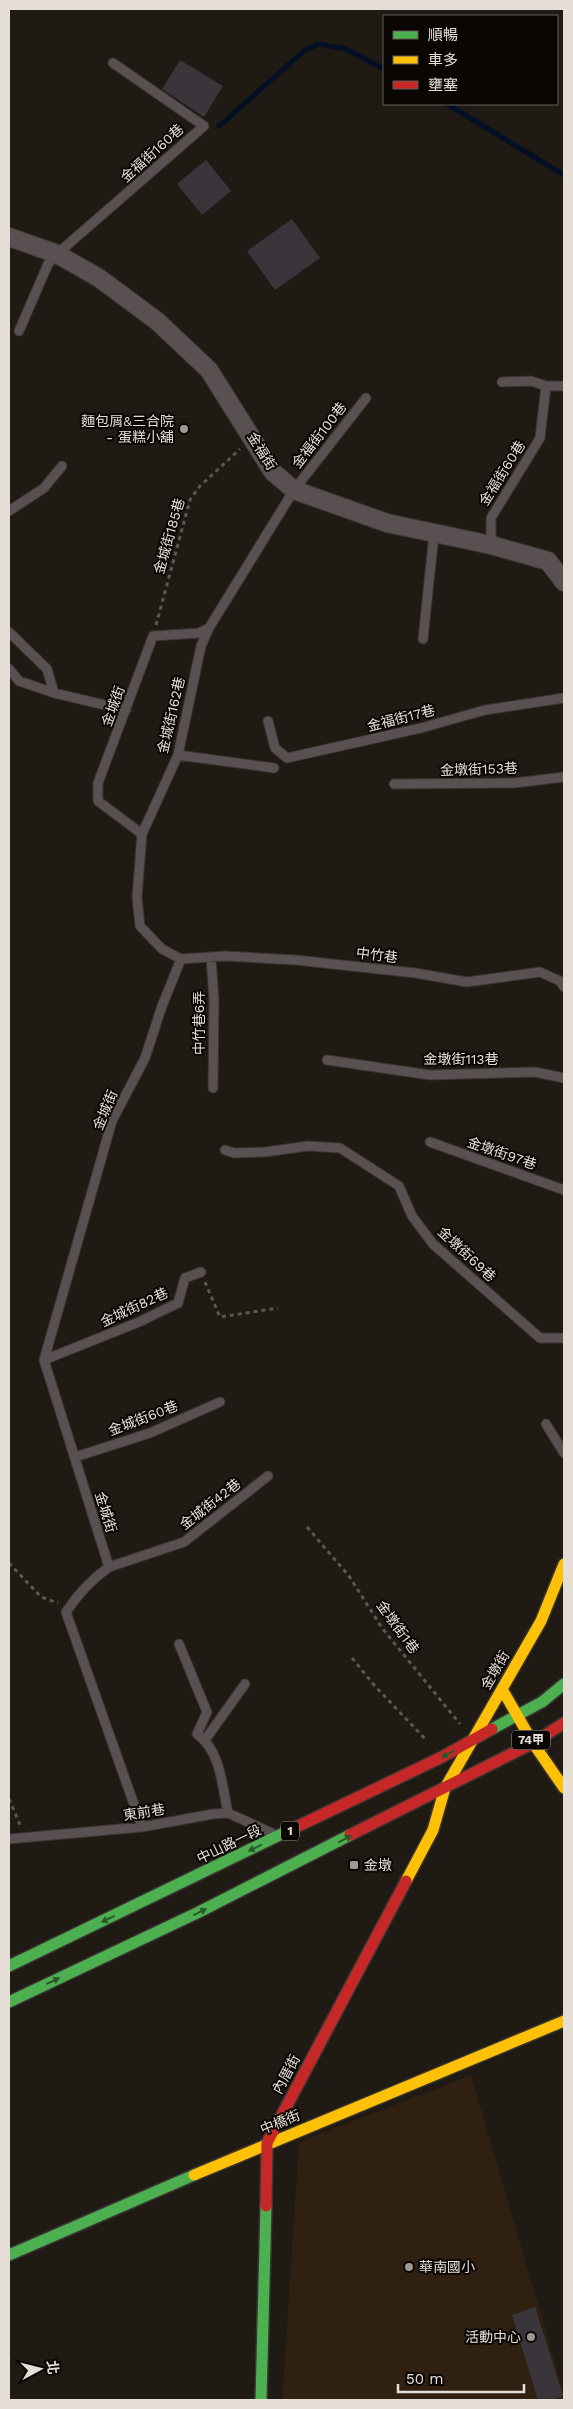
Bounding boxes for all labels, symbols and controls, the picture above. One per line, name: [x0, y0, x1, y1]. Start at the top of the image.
legend: [383, 15, 558, 105]
text: 順暢: [428, 26, 458, 44]
text: 車多: [428, 51, 458, 69]
text: 壅塞: [428, 76, 458, 94]
street label: 金福街160巷: [117, 121, 187, 185]
street label: 金福街100巷: [288, 399, 350, 471]
place label: 麵包屑&三合院 - 蛋糕小舖: [81, 413, 174, 445]
marker: 麵包屑&三合院 - 蛋糕小舖: [178, 423, 190, 435]
street label: 金福街: [244, 429, 280, 473]
street label: 金福街60巷: [476, 438, 528, 508]
street label: 金城街185巷: [151, 496, 187, 576]
street label: 金城街162巷: [154, 675, 188, 755]
street label: 金城街: [98, 684, 128, 728]
street label: 金福街17巷: [365, 702, 437, 734]
street label: 金墩街153巷: [440, 760, 518, 778]
street label: 中竹巷: [355, 945, 399, 965]
street label: 中竹巷6弄: [191, 991, 207, 1055]
street label: 金墩街113巷: [423, 1051, 499, 1067]
street label: 金城街: [89, 1088, 121, 1132]
street label: 金墩街97巷: [465, 1134, 539, 1172]
street label: 金墩街69巷: [435, 1223, 499, 1285]
street label: 金城街82巷: [98, 1284, 170, 1330]
street label: 金城街60巷: [106, 1397, 180, 1439]
street label: 金城街42巷: [176, 1475, 244, 1533]
street label: 金城街: [92, 1490, 120, 1534]
street label: 金墩街1巷: [373, 1597, 423, 1657]
street label: 金墩街: [478, 1648, 512, 1692]
road number: 74甲: [512, 1730, 550, 1750]
one-way arrow: [441, 1750, 455, 1758]
street label: 東前巷: [122, 1801, 166, 1823]
street label: 中山路一段: [194, 1821, 264, 1867]
road number: 1: [281, 1822, 299, 1840]
one-way arrow: [338, 1835, 352, 1843]
one-way arrow: [248, 1845, 262, 1853]
place label: 金墩: [364, 1857, 392, 1873]
marker: 金墩: [348, 1859, 360, 1871]
one-way arrow: [193, 1908, 207, 1916]
one-way arrow: [101, 1916, 115, 1924]
one-way arrow: [46, 1977, 60, 1985]
street label: 內厝街: [269, 2052, 303, 2096]
street label: 中橋街: [258, 2107, 302, 2137]
place label: 華南國小: [419, 2259, 475, 2275]
marker: 華南國小: [403, 2261, 415, 2273]
place label: 活動中心: [465, 2329, 521, 2345]
marker: 活動中心: [525, 2331, 537, 2343]
north arrow: [15, 2344, 65, 2394]
text: 北: [44, 2359, 62, 2375]
scale bar: [398, 2362, 524, 2394]
text: 50 m: [406, 2370, 443, 2388]

